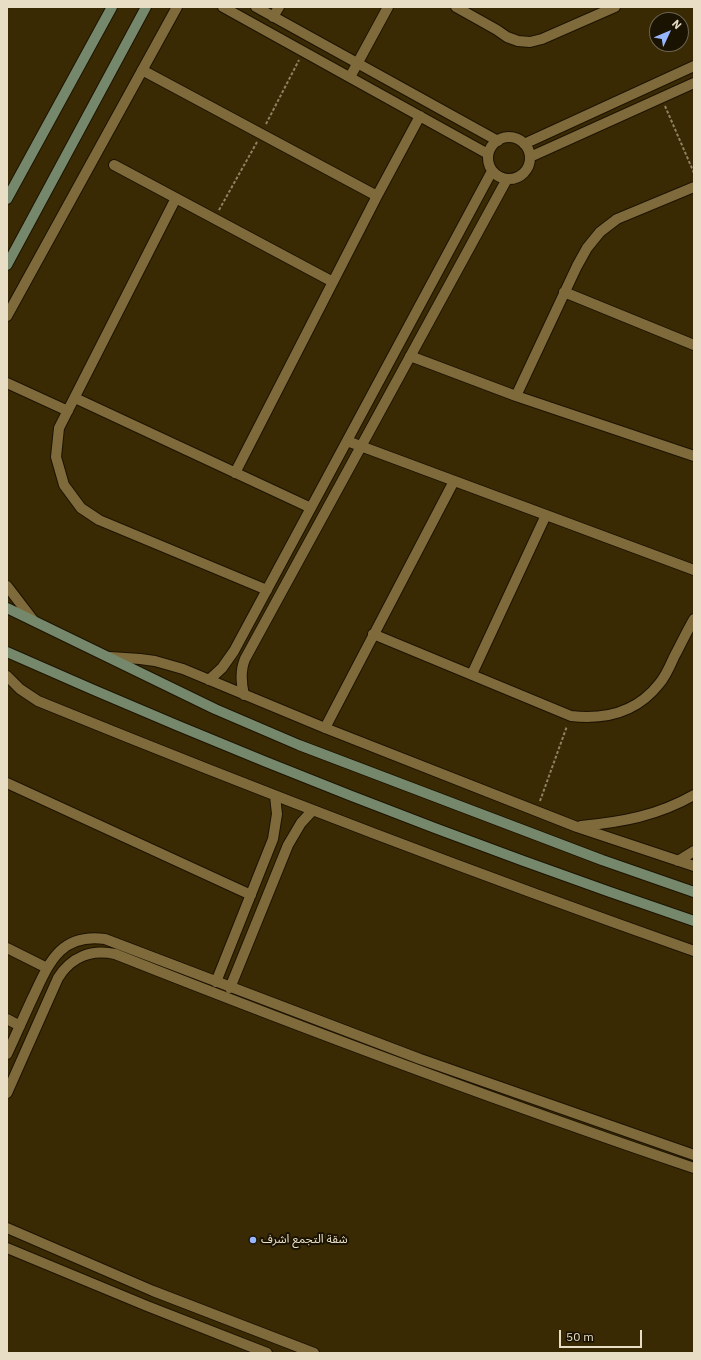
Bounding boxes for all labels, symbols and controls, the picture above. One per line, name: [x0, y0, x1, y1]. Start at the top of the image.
north arrow: [649, 12, 689, 52]
text: N: [669, 17, 685, 32]
place label: شقة التجمع اشرف: [261, 1233, 348, 1247]
marker: شقة التجمع اشرف: [248, 1235, 258, 1245]
scale bar: [561, 1322, 644, 1348]
text: 50 m: [566, 1329, 594, 1344]

